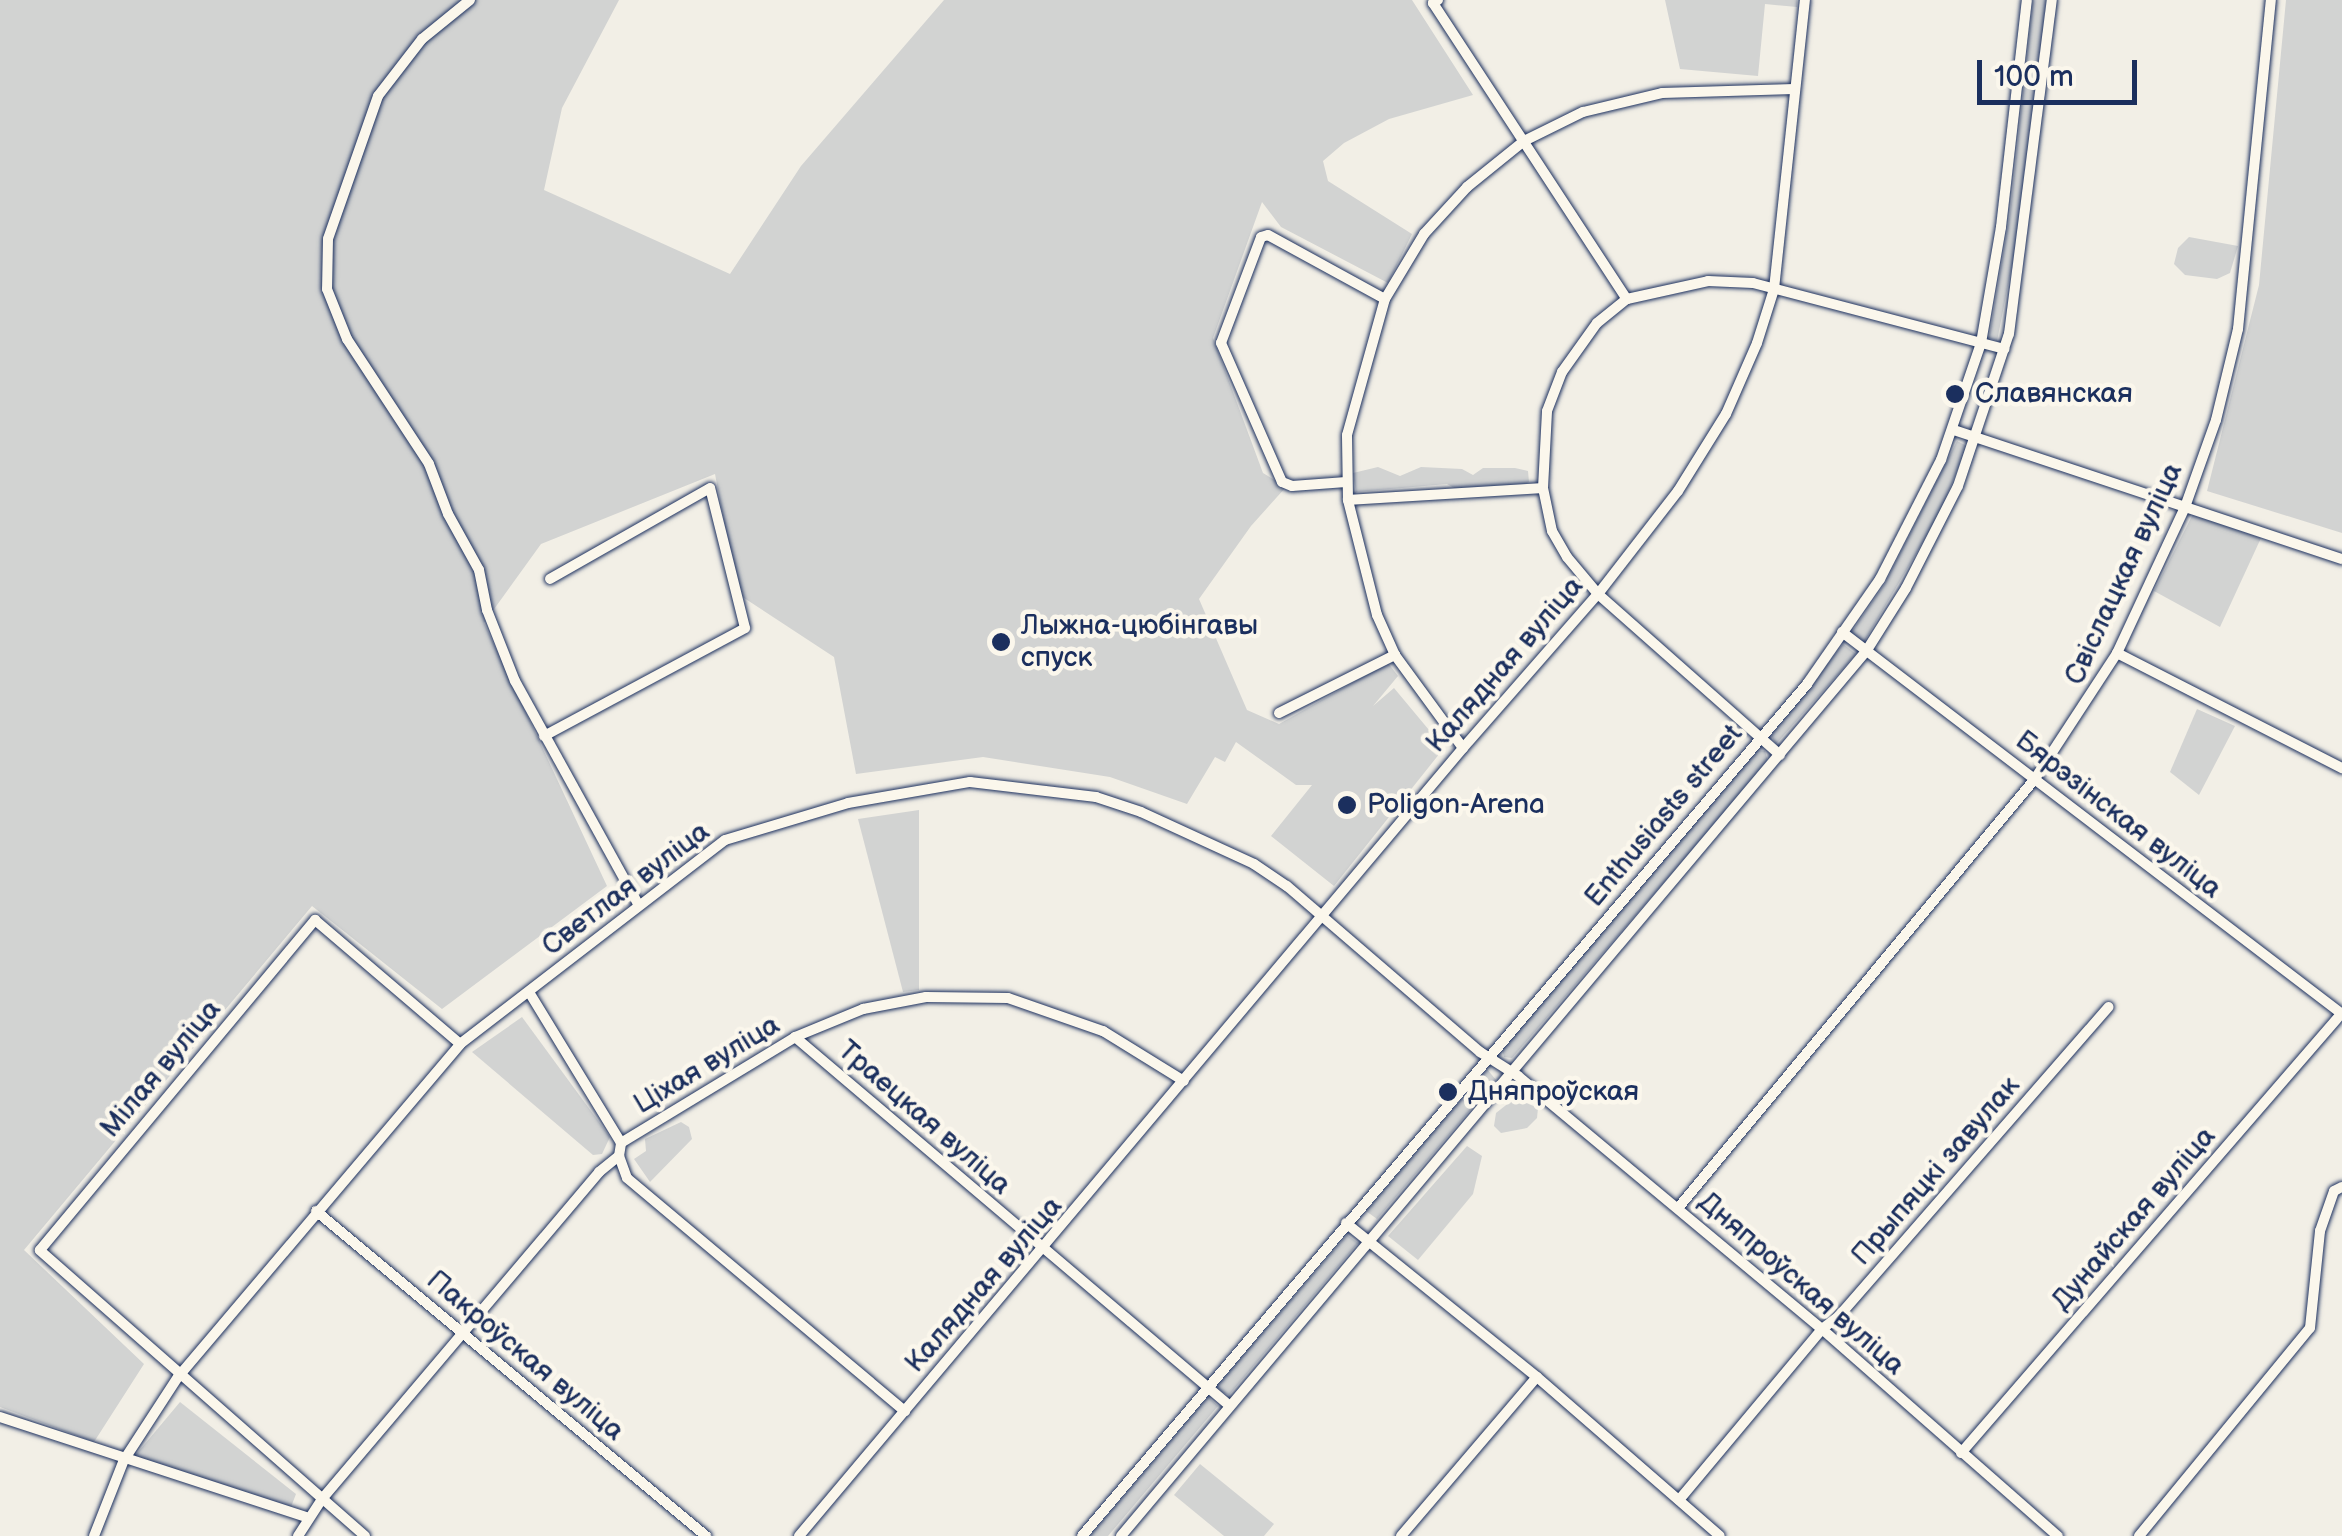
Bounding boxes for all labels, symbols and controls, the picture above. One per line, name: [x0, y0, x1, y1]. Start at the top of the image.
scale bar: [1982, 40, 2142, 102]
text: 100 m: [1994, 59, 2074, 95]
place label: Славянская: [1975, 377, 2133, 411]
marker: Славянская: [1944, 383, 1966, 405]
street label: Свіслацкая вуліца: [2058, 458, 2190, 690]
street label: Калядная вуліца: [1420, 570, 1590, 760]
place label: Лыжна-цюбінгавы спуск: [1021, 609, 1258, 675]
marker: Лыжна-цюбінгавы спуск: [990, 631, 1012, 653]
street label: Enthusiasts street: [1578, 718, 1750, 914]
street label: Бярэзінская вуліца: [2008, 724, 2228, 906]
place label: Poligon-Arena: [1367, 788, 1545, 822]
marker: Poligon-Arena: [1336, 794, 1358, 816]
street label: Светлая вуліца: [536, 815, 716, 963]
street label: Мілая вуліца: [94, 993, 228, 1145]
street label: Ціхая вуліца: [628, 1008, 786, 1122]
street label: Траецкая вуліца: [831, 1034, 1017, 1202]
street label: Прыпяцкі завулак: [1845, 1070, 2027, 1272]
place label: Дняпроўская: [1468, 1075, 1639, 1109]
marker: Дняпроўская: [1437, 1081, 1459, 1103]
street label: Дунайская вуліца: [2045, 1120, 2223, 1318]
street label: Дняпроўская вуліца: [1691, 1185, 1911, 1383]
street label: Калядная вуліца: [899, 1190, 1069, 1380]
street label: Пакроўская вуліца: [420, 1264, 630, 1448]

